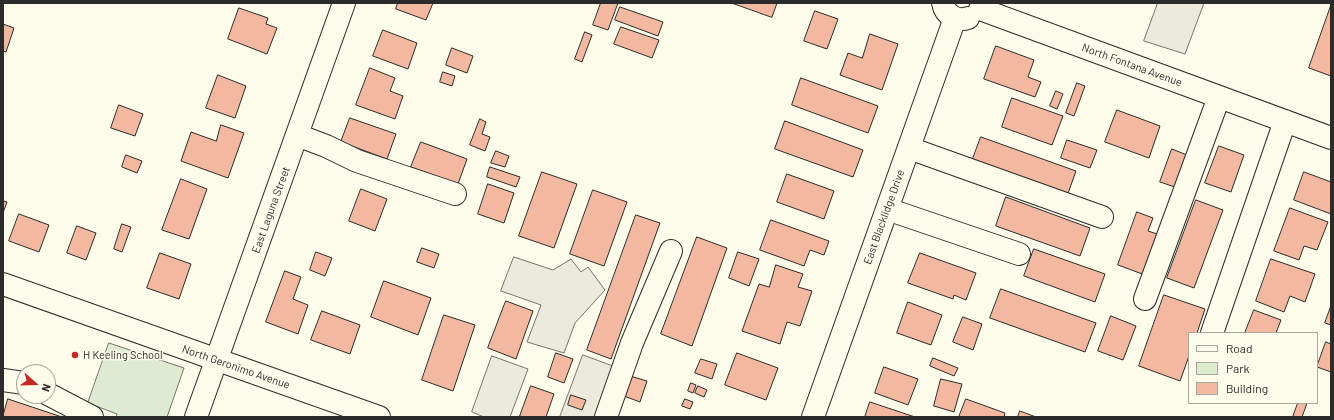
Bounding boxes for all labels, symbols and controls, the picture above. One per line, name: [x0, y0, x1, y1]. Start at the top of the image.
street label: North Fontana Avenue: [1080, 41, 1184, 89]
street label: East Laguna Street: [249, 165, 293, 255]
street label: East Blacklidge Drive: [861, 168, 907, 266]
legend: [1188, 332, 1318, 404]
text: Road: [1226, 341, 1253, 355]
street label: North Geronimo Avenue: [180, 342, 292, 392]
place label: H Keeling School: [83, 348, 163, 362]
marker: H Keeling School: [70, 350, 80, 360]
text: Park: [1226, 361, 1250, 375]
north arrow: [16, 364, 56, 404]
text: Building: [1226, 381, 1268, 395]
text: N: [39, 382, 54, 394]

